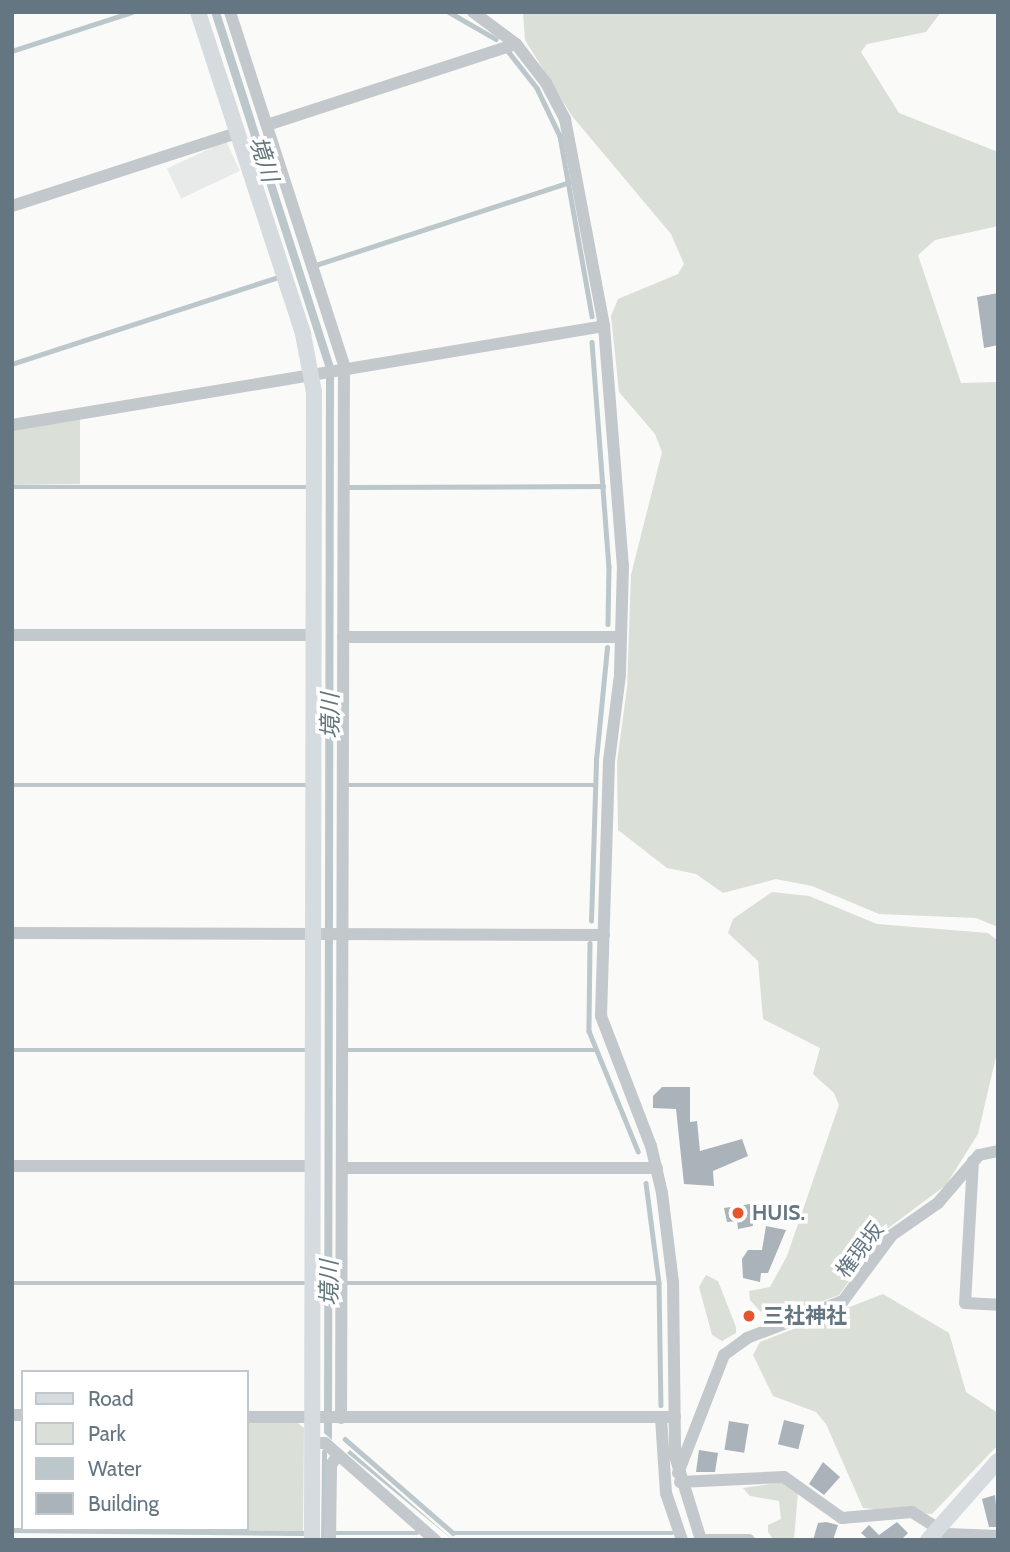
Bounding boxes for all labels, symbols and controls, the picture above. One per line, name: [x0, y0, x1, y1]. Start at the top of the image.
water label: 境川: [244, 133, 284, 185]
water label: 境川: [316, 693, 344, 739]
place label: HUIS.: [752, 1200, 805, 1226]
marker: HUIS.: [730, 1205, 746, 1221]
street label: 権現坂: [831, 1217, 889, 1283]
water label: 境川: [315, 1260, 343, 1306]
place label: 三社神社: [763, 1303, 847, 1329]
marker: 三社神社: [741, 1308, 757, 1324]
legend: [21, 1370, 248, 1531]
text: Road: [88, 1386, 134, 1411]
text: Park: [88, 1421, 126, 1446]
text: Water: [88, 1456, 141, 1481]
text: Building: [88, 1491, 159, 1516]

